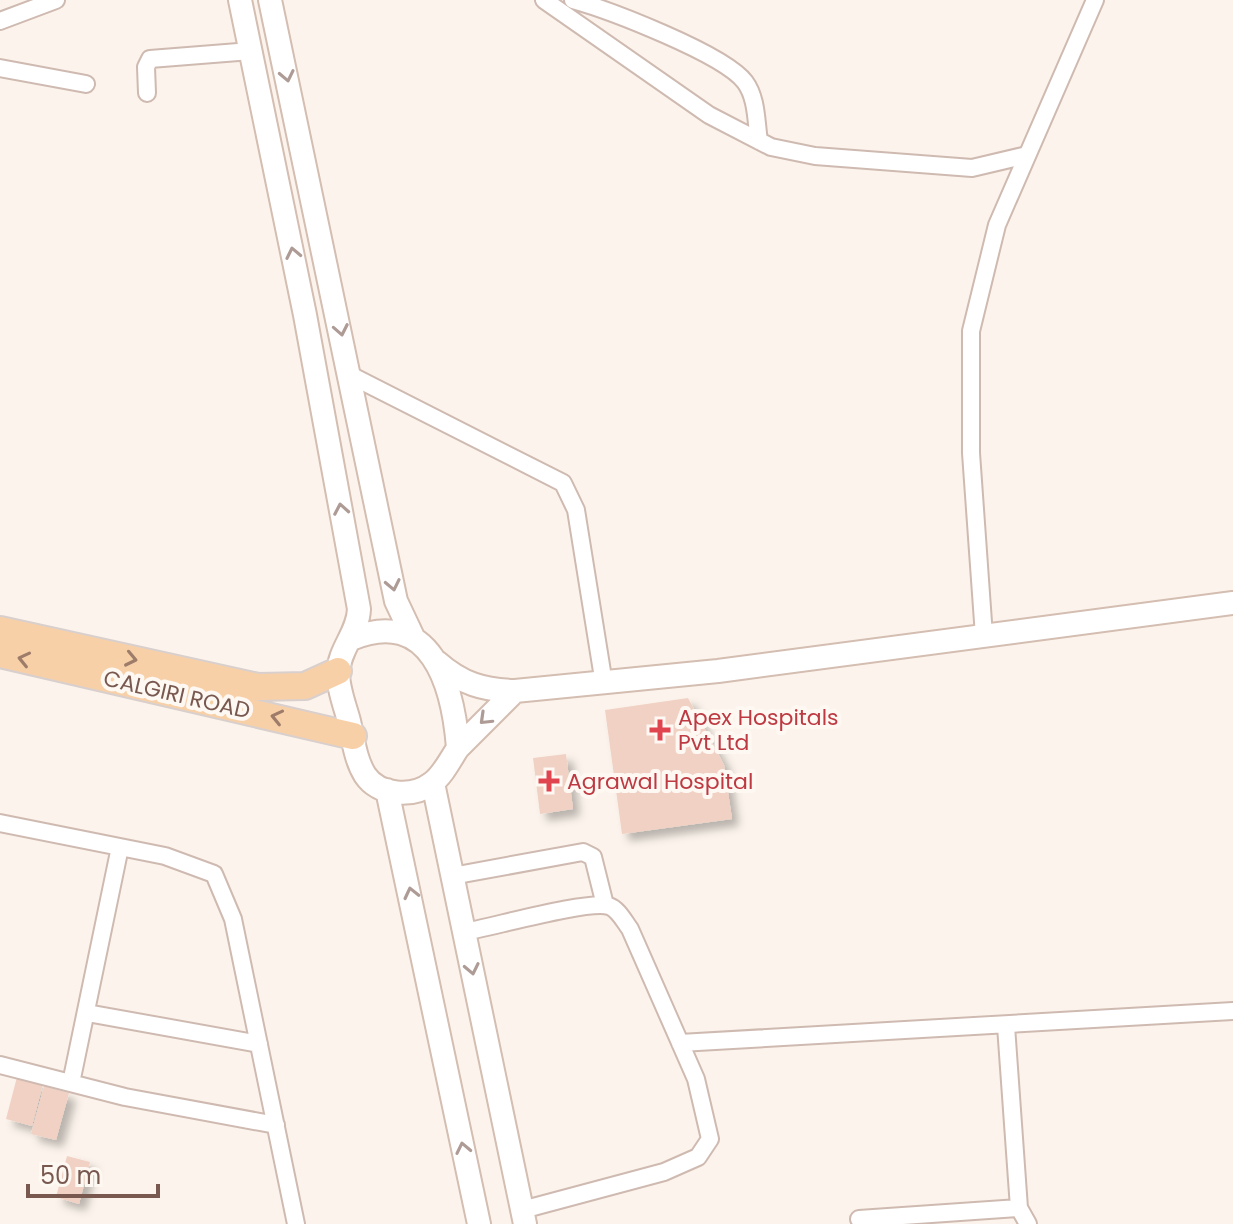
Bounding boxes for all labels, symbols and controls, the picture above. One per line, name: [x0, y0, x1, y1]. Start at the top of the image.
one-way arrow: [278, 69, 295, 83]
one-way arrow: [285, 246, 302, 260]
one-way arrow: [332, 324, 349, 337]
one-way arrow: [333, 502, 350, 515]
one-way arrow: [384, 578, 401, 592]
one-way arrow: [124, 650, 137, 667]
one-way arrow: [17, 651, 31, 668]
street label: CALGIRI ROAD: [101, 663, 253, 726]
place label: Apex Hospitals Pvt Ltd: [678, 702, 839, 758]
one-way arrow: [271, 709, 284, 726]
one-way arrow: [480, 710, 494, 724]
marker: Apex Hospitals Pvt Ltd: [649, 719, 671, 741]
place label: Agrawal Hospital: [567, 766, 753, 797]
marker: Agrawal Hospital: [538, 770, 560, 792]
one-way arrow: [403, 887, 420, 900]
one-way arrow: [463, 962, 480, 975]
one-way arrow: [456, 1141, 473, 1154]
scale bar: [28, 1148, 158, 1198]
text: 50 m: [40, 1159, 101, 1192]

